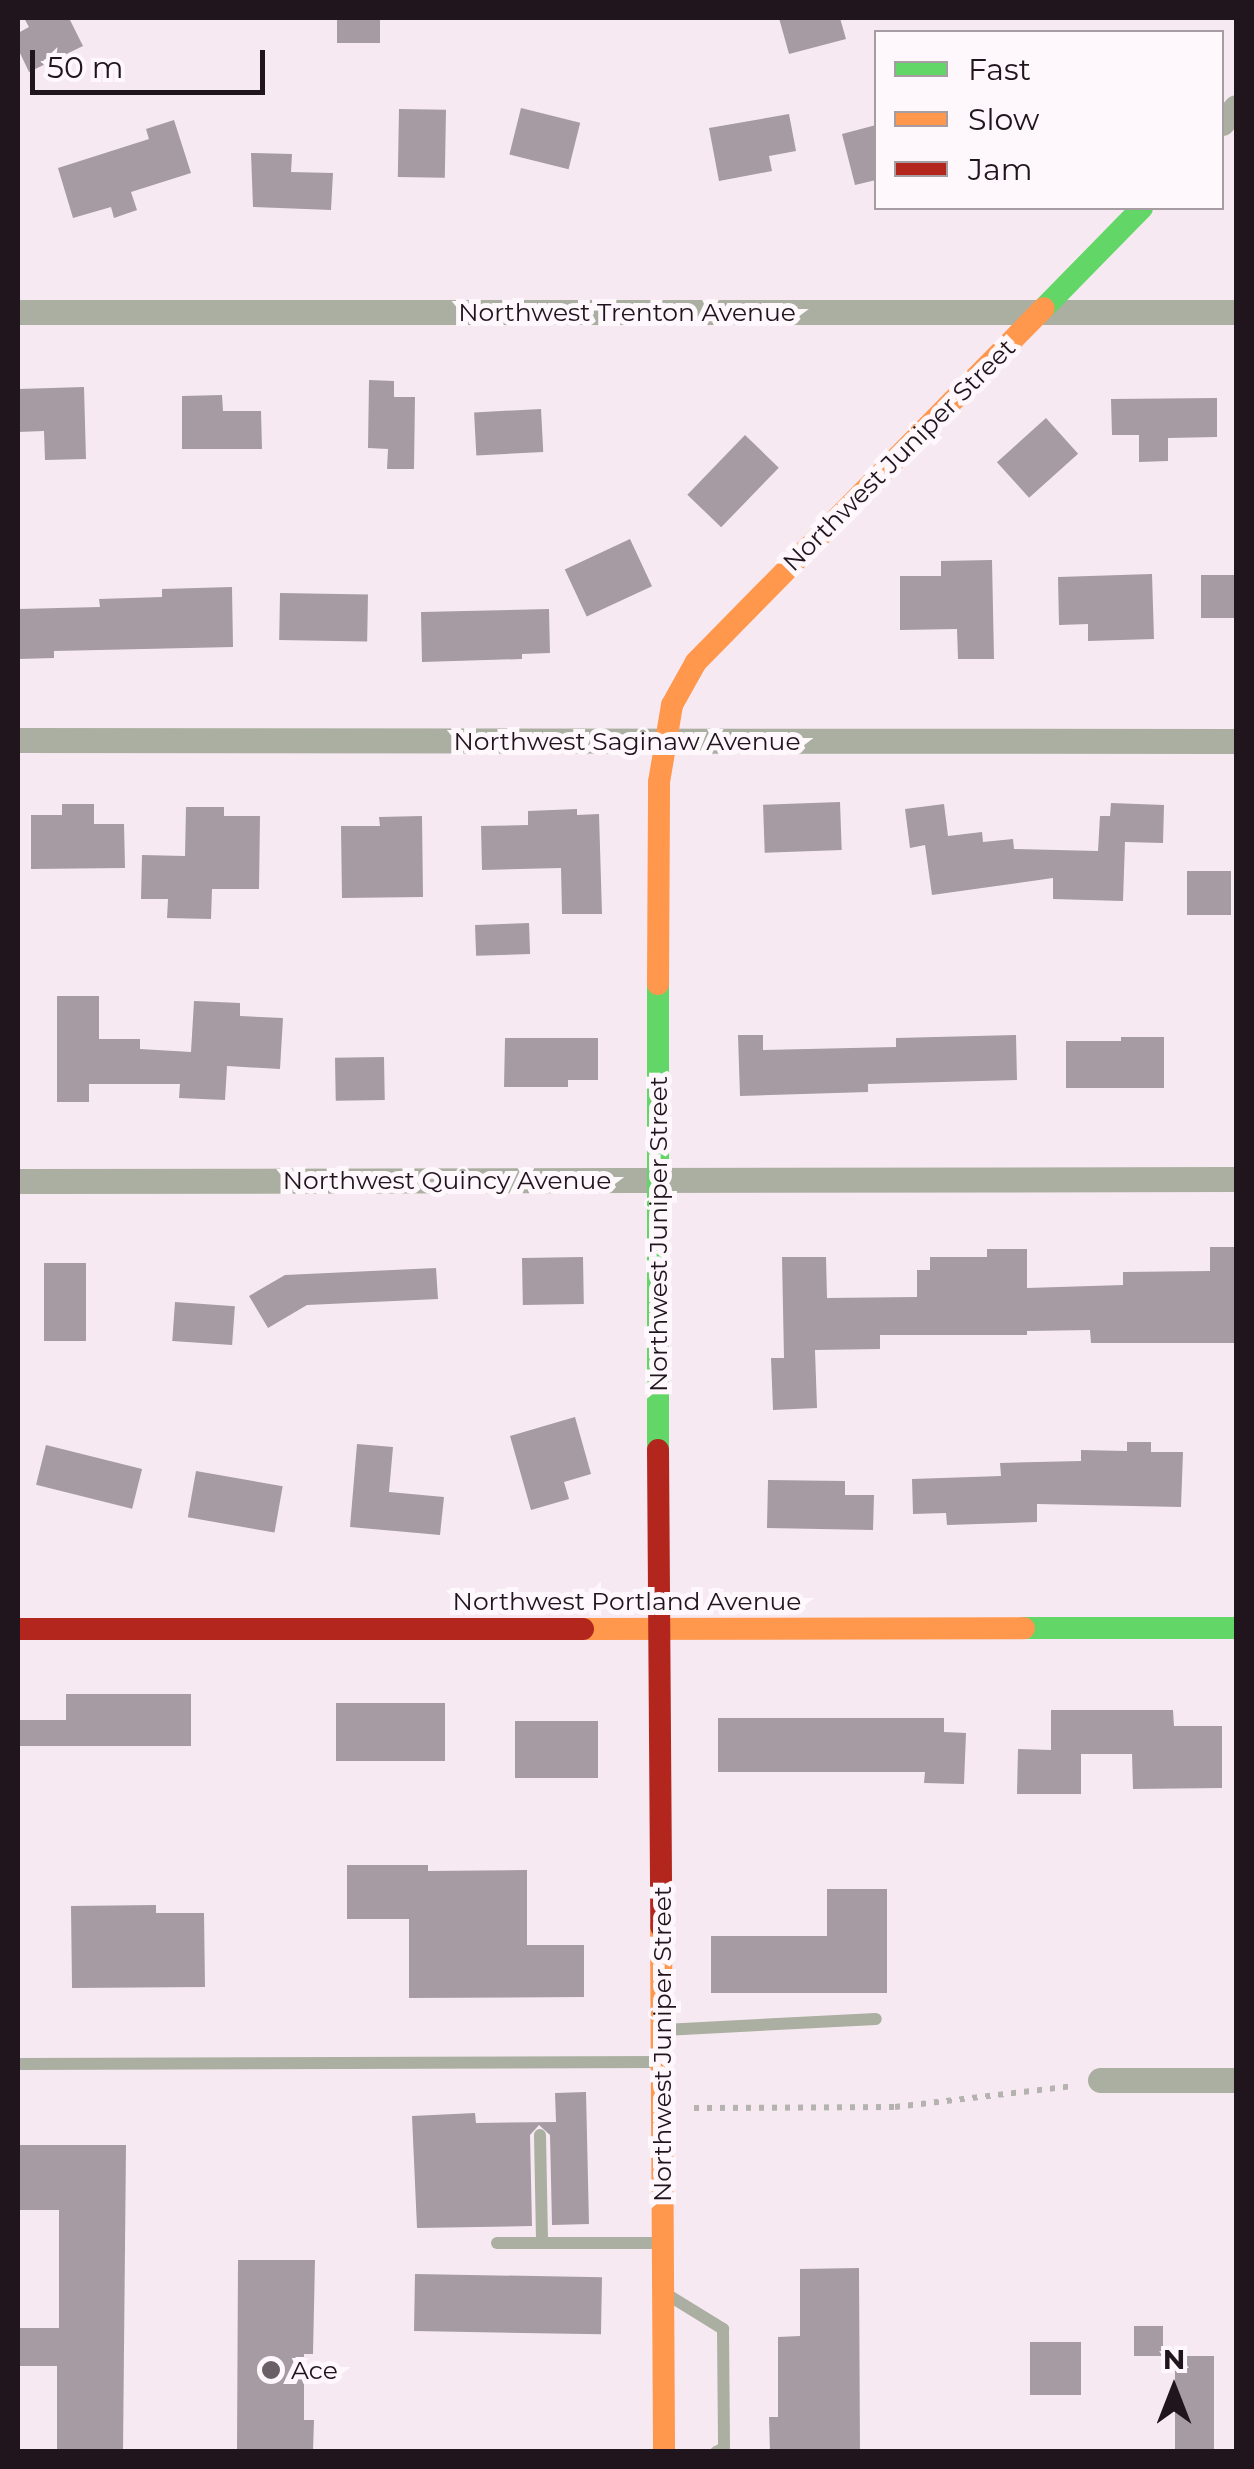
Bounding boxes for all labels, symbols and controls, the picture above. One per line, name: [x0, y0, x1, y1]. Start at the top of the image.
scale bar: [35, 30, 270, 92]
legend: [874, 30, 1224, 210]
text: 50 m: [47, 49, 124, 86]
text: Fast: [968, 51, 1031, 88]
text: Slow: [968, 101, 1039, 138]
text: Jam: [968, 151, 1033, 188]
street label: Northwest Trenton Avenue: [458, 297, 796, 327]
street label: Northwest Juniper Street: [777, 333, 1021, 577]
street label: Northwest Saginaw Avenue: [453, 726, 801, 756]
street label: Northwest Juniper Street: [643, 1076, 673, 1392]
street label: Northwest Quincy Avenue: [283, 1165, 611, 1195]
street label: Northwest Portland Avenue: [453, 1586, 801, 1616]
street label: Northwest Juniper Street: [647, 1886, 677, 2202]
north arrow: [1124, 2339, 1224, 2439]
text: N: [1163, 2342, 1185, 2376]
place label: Ace: [291, 2355, 338, 2385]
marker: Ace: [260, 2359, 282, 2381]

